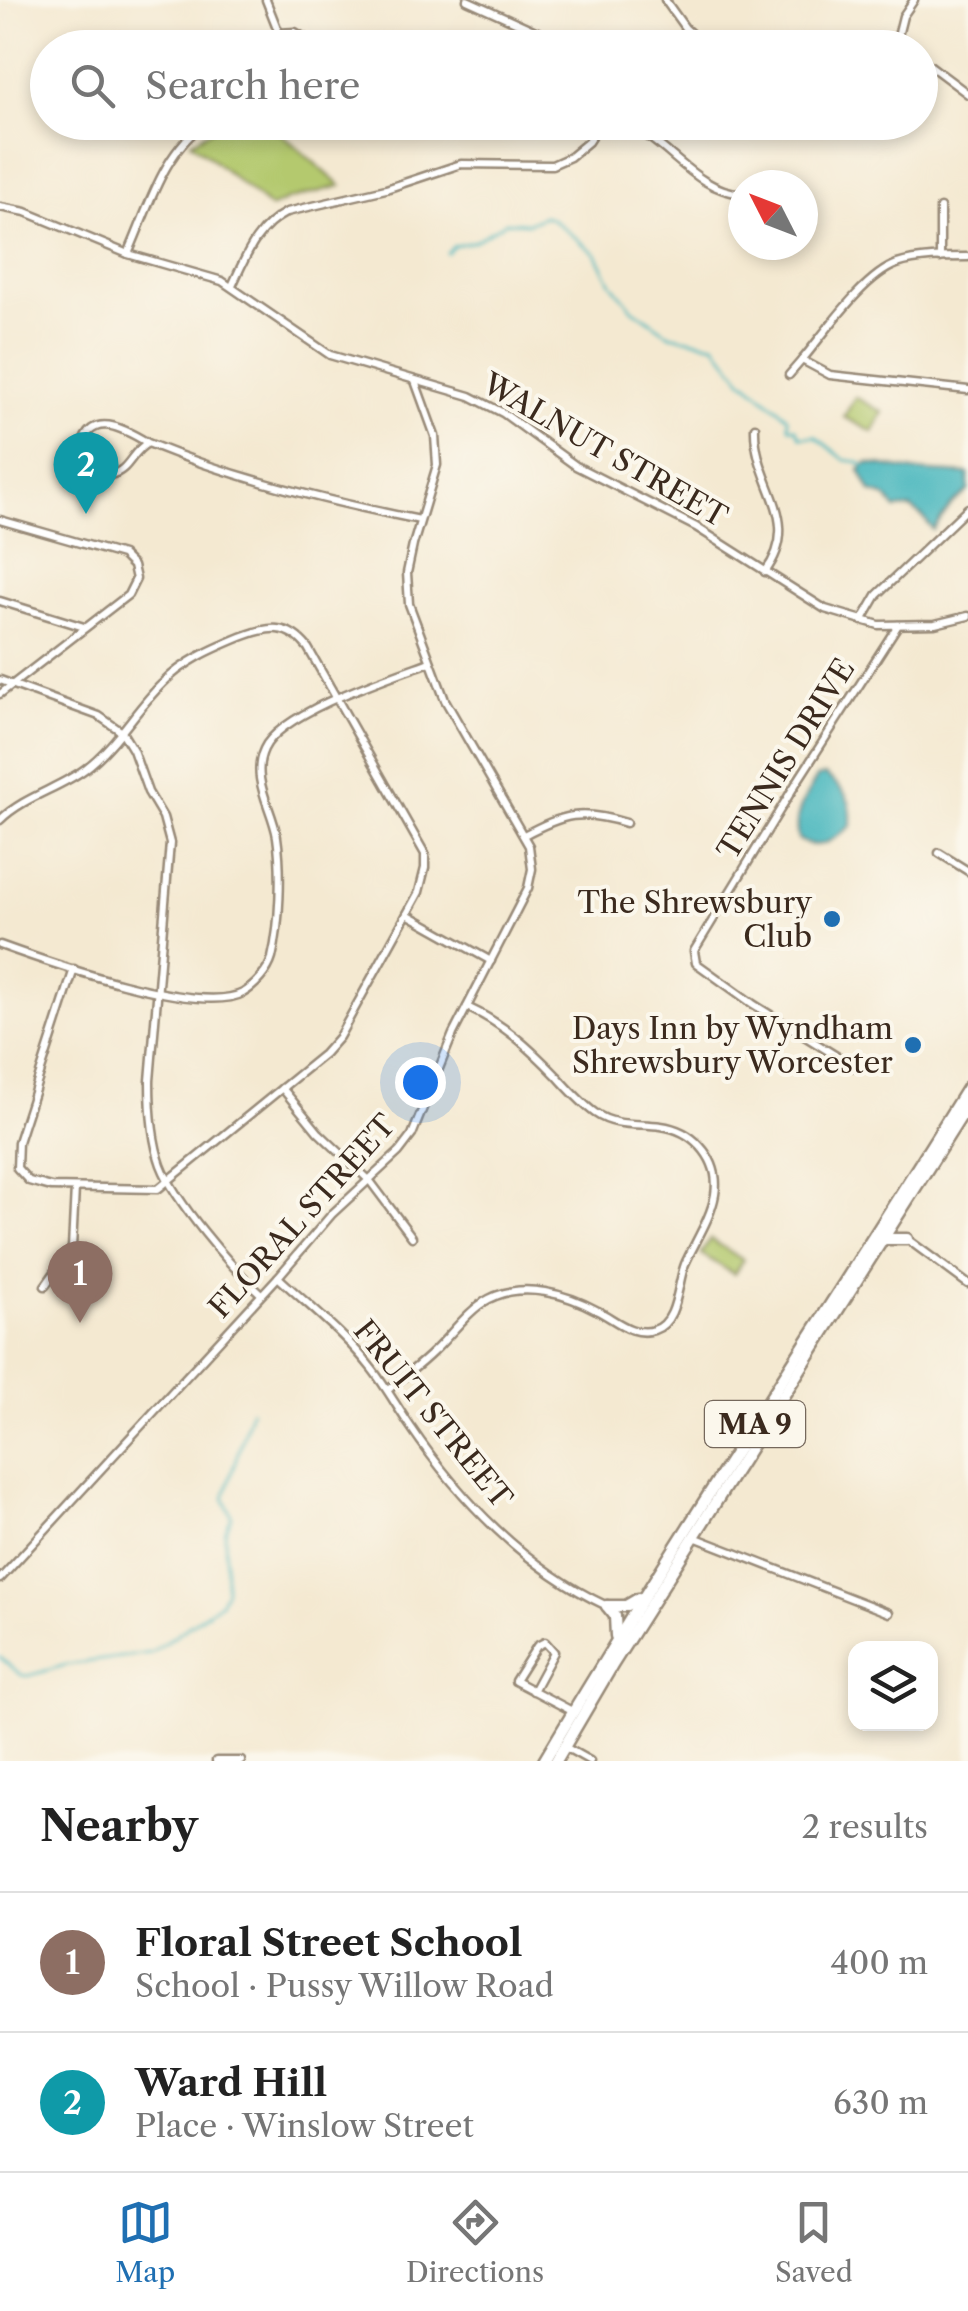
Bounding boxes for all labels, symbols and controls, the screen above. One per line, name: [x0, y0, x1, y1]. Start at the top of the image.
search box: [30, 30, 938, 140]
icon: search: [65, 58, 120, 113]
text: Search here: [145, 62, 360, 109]
north arrow: [728, 170, 818, 260]
street label: WALNUT STREET: [475, 364, 734, 535]
pin: 2: [54, 432, 118, 514]
street label: TENNIS DRIVE: [709, 652, 863, 866]
place label: The Shrewsbury Club: [577, 884, 812, 955]
marker: The Shrewsbury Club: [821, 908, 843, 930]
place label: Days Inn by Wyndham Shrewsbury Worcester: [572, 1010, 893, 1081]
marker: Days Inn by Wyndham Shrewsbury Worcester: [902, 1034, 924, 1056]
your location: [395, 1057, 446, 1108]
street label: FLORAL STREET: [201, 1106, 403, 1325]
pin: 1: [48, 1240, 112, 1323]
street label: FRUIT STREET: [346, 1312, 520, 1516]
road number: MA 9: [705, 1401, 805, 1447]
map controls: [848, 1641, 938, 1731]
button: layers: [848, 1641, 938, 1731]
text: Nearby: [40, 1800, 198, 1852]
text: 2 results: [802, 1807, 928, 1846]
text: Floral Street School: [135, 1919, 522, 1966]
text: 1: [65, 1943, 80, 1982]
text: 400 m: [831, 1943, 928, 1982]
text: School · Pussy Willow Road: [135, 1966, 554, 2005]
text: Ward Hill: [135, 2059, 327, 2106]
text: 2: [63, 2083, 82, 2122]
text: 630 m: [833, 2083, 928, 2122]
text: Place · Winslow Street: [135, 2106, 474, 2145]
tab: Map: [115, 2195, 175, 2289]
tab: Directions: [406, 2195, 544, 2289]
tab: Saved: [775, 2195, 853, 2289]

